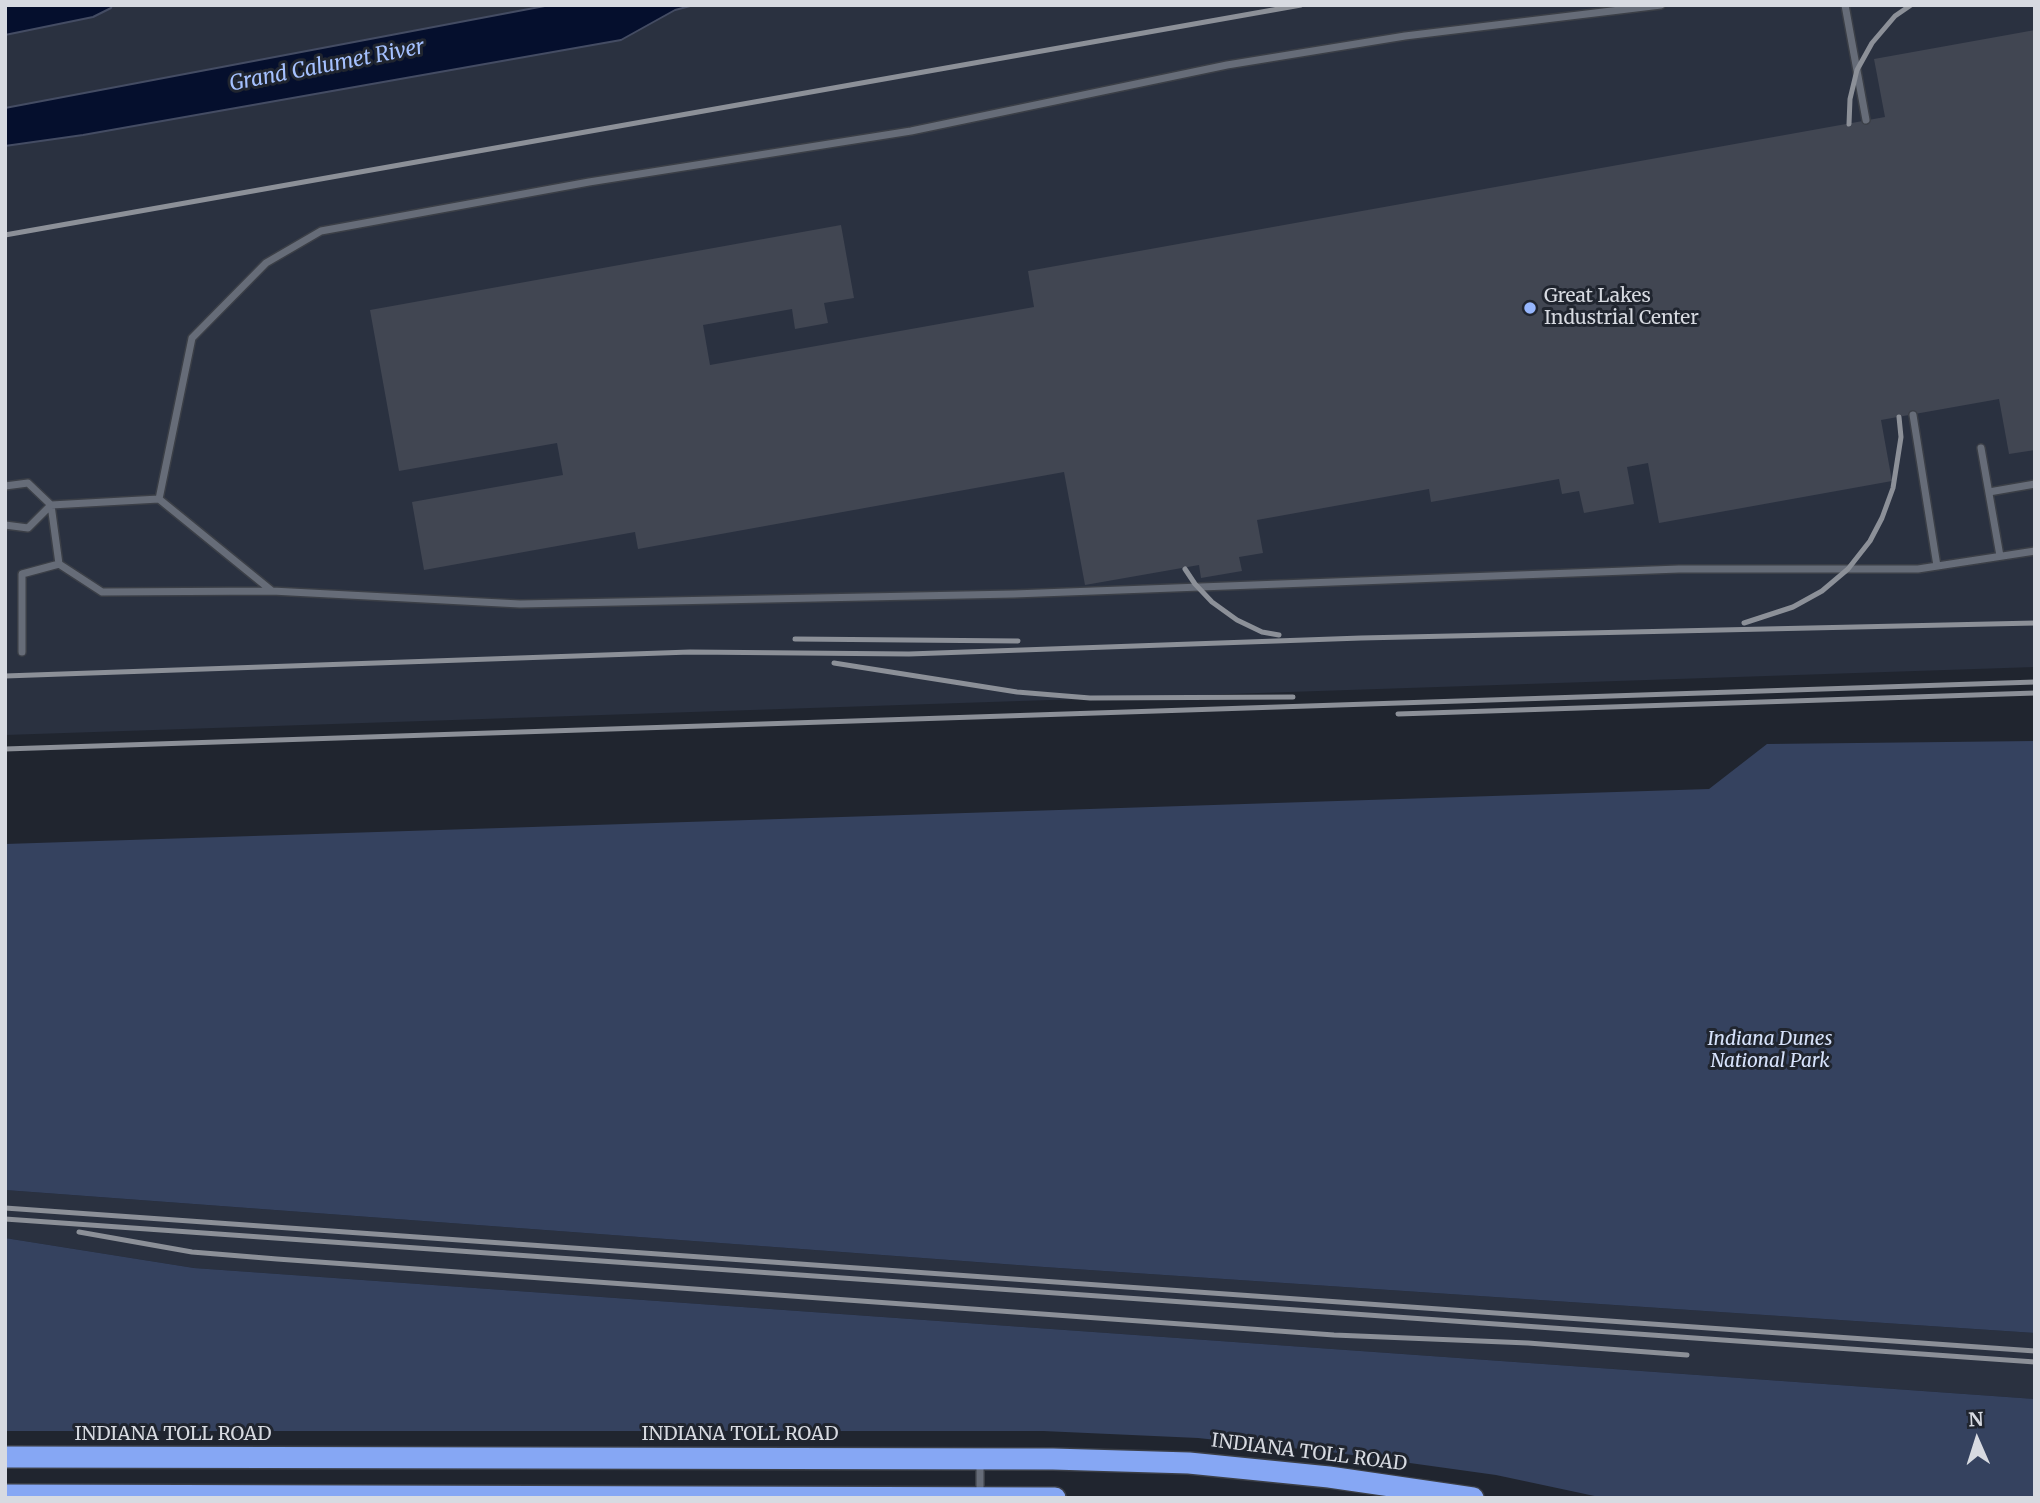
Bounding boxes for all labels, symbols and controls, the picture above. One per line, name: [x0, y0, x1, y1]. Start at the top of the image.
water label: Grand Calumet River: [228, 35, 426, 97]
place label: Great Lakes Industrial Center: [1544, 286, 1699, 330]
marker: Great Lakes Industrial Center: [1522, 300, 1538, 316]
park label: Indiana Dunes National Park: [1707, 1029, 1833, 1073]
north arrow: [1942, 1405, 2012, 1475]
text: N: [1968, 1407, 1984, 1431]
street label: INDIANA TOLL ROAD: [74, 1424, 272, 1446]
street label: INDIANA TOLL ROAD: [641, 1424, 839, 1446]
street label: INDIANA TOLL ROAD: [1210, 1430, 1408, 1476]

